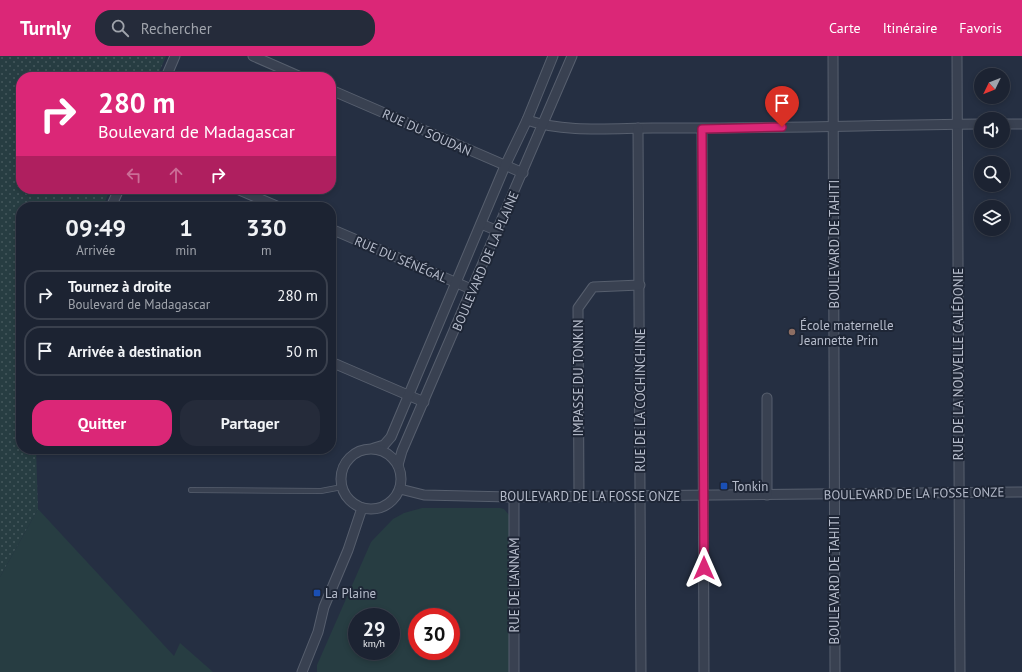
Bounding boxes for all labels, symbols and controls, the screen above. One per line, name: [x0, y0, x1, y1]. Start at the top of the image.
search box: [95, 10, 375, 46]
text: Turnly: [20, 16, 71, 40]
icon: search: [109, 17, 131, 39]
text: Rechercher: [141, 19, 212, 38]
text: Carte: [829, 19, 861, 37]
text: Itinéraire: [883, 19, 937, 37]
text: Favoris: [959, 19, 1002, 37]
north arrow: [974, 68, 1010, 104]
map controls: [974, 68, 1010, 236]
text: 280 m: [98, 84, 175, 121]
pin: [765, 86, 799, 127]
icon: right: [32, 88, 84, 140]
icon: arrive: [771, 92, 793, 114]
street label: RUE DU SOUDAN: [380, 105, 474, 160]
button: sound: [974, 112, 1010, 148]
text: Boulevard de Madagascar: [98, 120, 295, 143]
button: search: [974, 156, 1010, 192]
icon: left: [123, 164, 145, 186]
icon: ahead: [165, 164, 187, 186]
icon: right: [207, 164, 229, 186]
street label: BOULEVARD DE TAHITI: [826, 180, 843, 308]
street label: BOULEVARD DE LA PLAINE: [448, 189, 523, 334]
button: layers: [974, 200, 1010, 236]
text: 09:49: [65, 212, 126, 243]
text: 1: [179, 212, 193, 243]
text: 330: [246, 212, 287, 243]
street label: RUE DU SÉNÉGAL: [352, 232, 450, 287]
text: Arrivée: [76, 242, 115, 259]
text: min: [175, 242, 197, 259]
text: m: [261, 242, 272, 259]
street label: RUE DE LA NOUVELLE CALÉDONIE: [950, 268, 967, 460]
text: Tournez à droite: [68, 277, 171, 296]
icon: right: [34, 284, 56, 306]
text: 280 m: [277, 286, 318, 305]
text: Boulevard de Madagascar: [68, 296, 210, 313]
place label: École maternelle Jeannette Prin: [799, 317, 894, 349]
street label: IMPASSE DU TONKIN: [570, 319, 587, 437]
marker: École maternelle Jeannette Prin: [787, 327, 797, 337]
street label: RUE DE LA COCHINCHINE: [632, 328, 649, 472]
icon: arrive: [34, 340, 56, 362]
text: Arrivée à destination: [68, 342, 201, 361]
text: 50 m: [285, 342, 318, 361]
button: Quitter: [32, 400, 172, 446]
button: Partager: [180, 400, 320, 446]
place label: Tonkin: [732, 478, 768, 495]
marker: Tonkin: [719, 481, 729, 491]
street label: BOULEVARD DE LA FOSSE ONZE: [824, 483, 1004, 504]
street label: BOULEVARD DE LA FOSSE ONZE: [500, 488, 680, 505]
street label: BOULEVARD DE TAHITI: [826, 516, 843, 644]
street label: RUE DE L'ANNAM: [506, 538, 523, 632]
position arrow: [683, 547, 725, 589]
place label: La Plaine: [325, 585, 376, 602]
marker: La Plaine: [312, 588, 322, 598]
speed limit sign: 30: [408, 608, 460, 660]
text: 29: [363, 616, 385, 642]
text: km/h: [363, 637, 385, 650]

